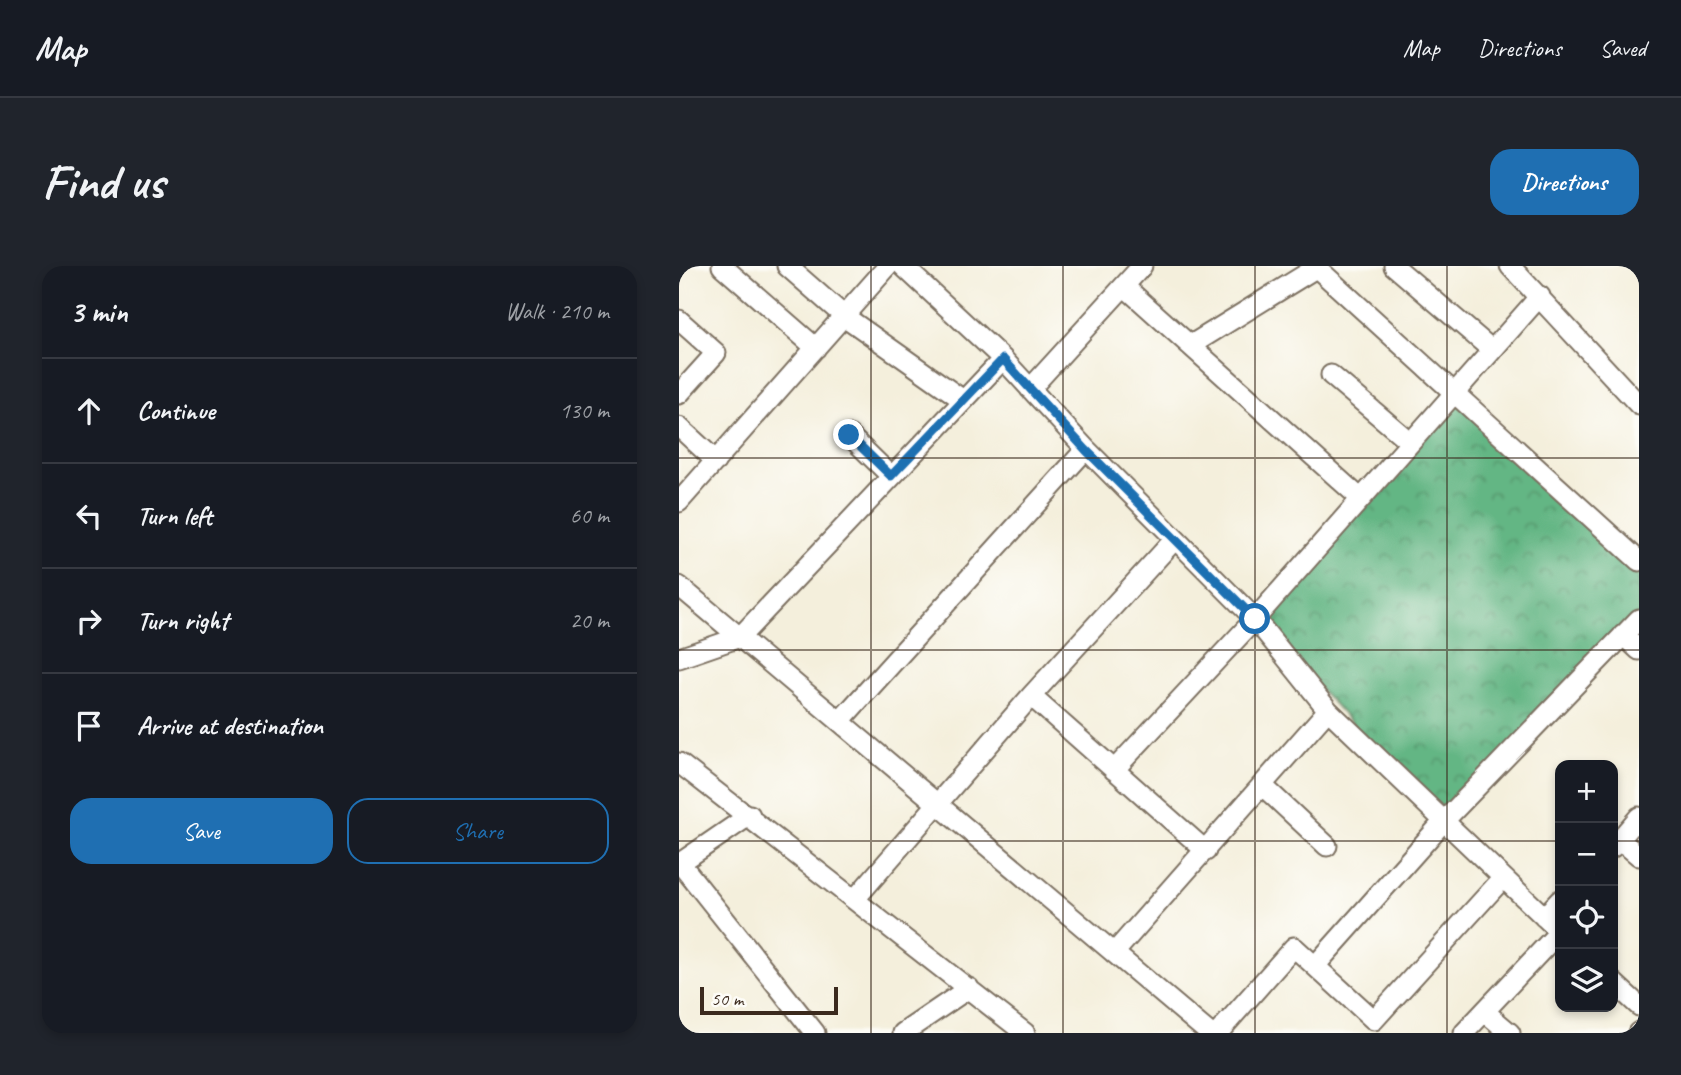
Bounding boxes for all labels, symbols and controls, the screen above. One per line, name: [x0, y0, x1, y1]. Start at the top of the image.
text: Map: [35, 27, 86, 69]
text: Map: [1403, 33, 1440, 63]
text: Directions: [1478, 33, 1561, 63]
text: Saved: [1599, 33, 1646, 63]
button: Directions: [1490, 149, 1639, 215]
text: Find us: [42, 151, 164, 213]
text: 3 min: [70, 293, 127, 331]
text: Walk · 210 m: [505, 297, 609, 326]
icon: ahead: [70, 392, 108, 430]
text: Continue: [137, 394, 215, 427]
text: 130 m: [560, 396, 609, 425]
route end: [833, 419, 864, 450]
icon: left: [70, 497, 108, 535]
text: Turn left: [137, 499, 212, 532]
text: 60 m: [570, 501, 609, 530]
icon: right: [70, 602, 108, 640]
route start: [1239, 603, 1270, 634]
text: Turn right: [137, 604, 228, 637]
text: 20 m: [570, 606, 609, 635]
icon: arrive: [70, 707, 108, 745]
text: Arrive at destination: [137, 709, 323, 742]
map controls: [1555, 760, 1618, 1012]
button: +: [1555, 760, 1618, 823]
button: Save: [70, 798, 333, 864]
button: Share: [347, 798, 609, 864]
button: −: [1555, 823, 1618, 886]
button: locate: [1555, 886, 1618, 949]
button: layers: [1555, 949, 1618, 1012]
scale bar: [700, 984, 838, 1016]
text: 50 m: [711, 987, 743, 1011]

